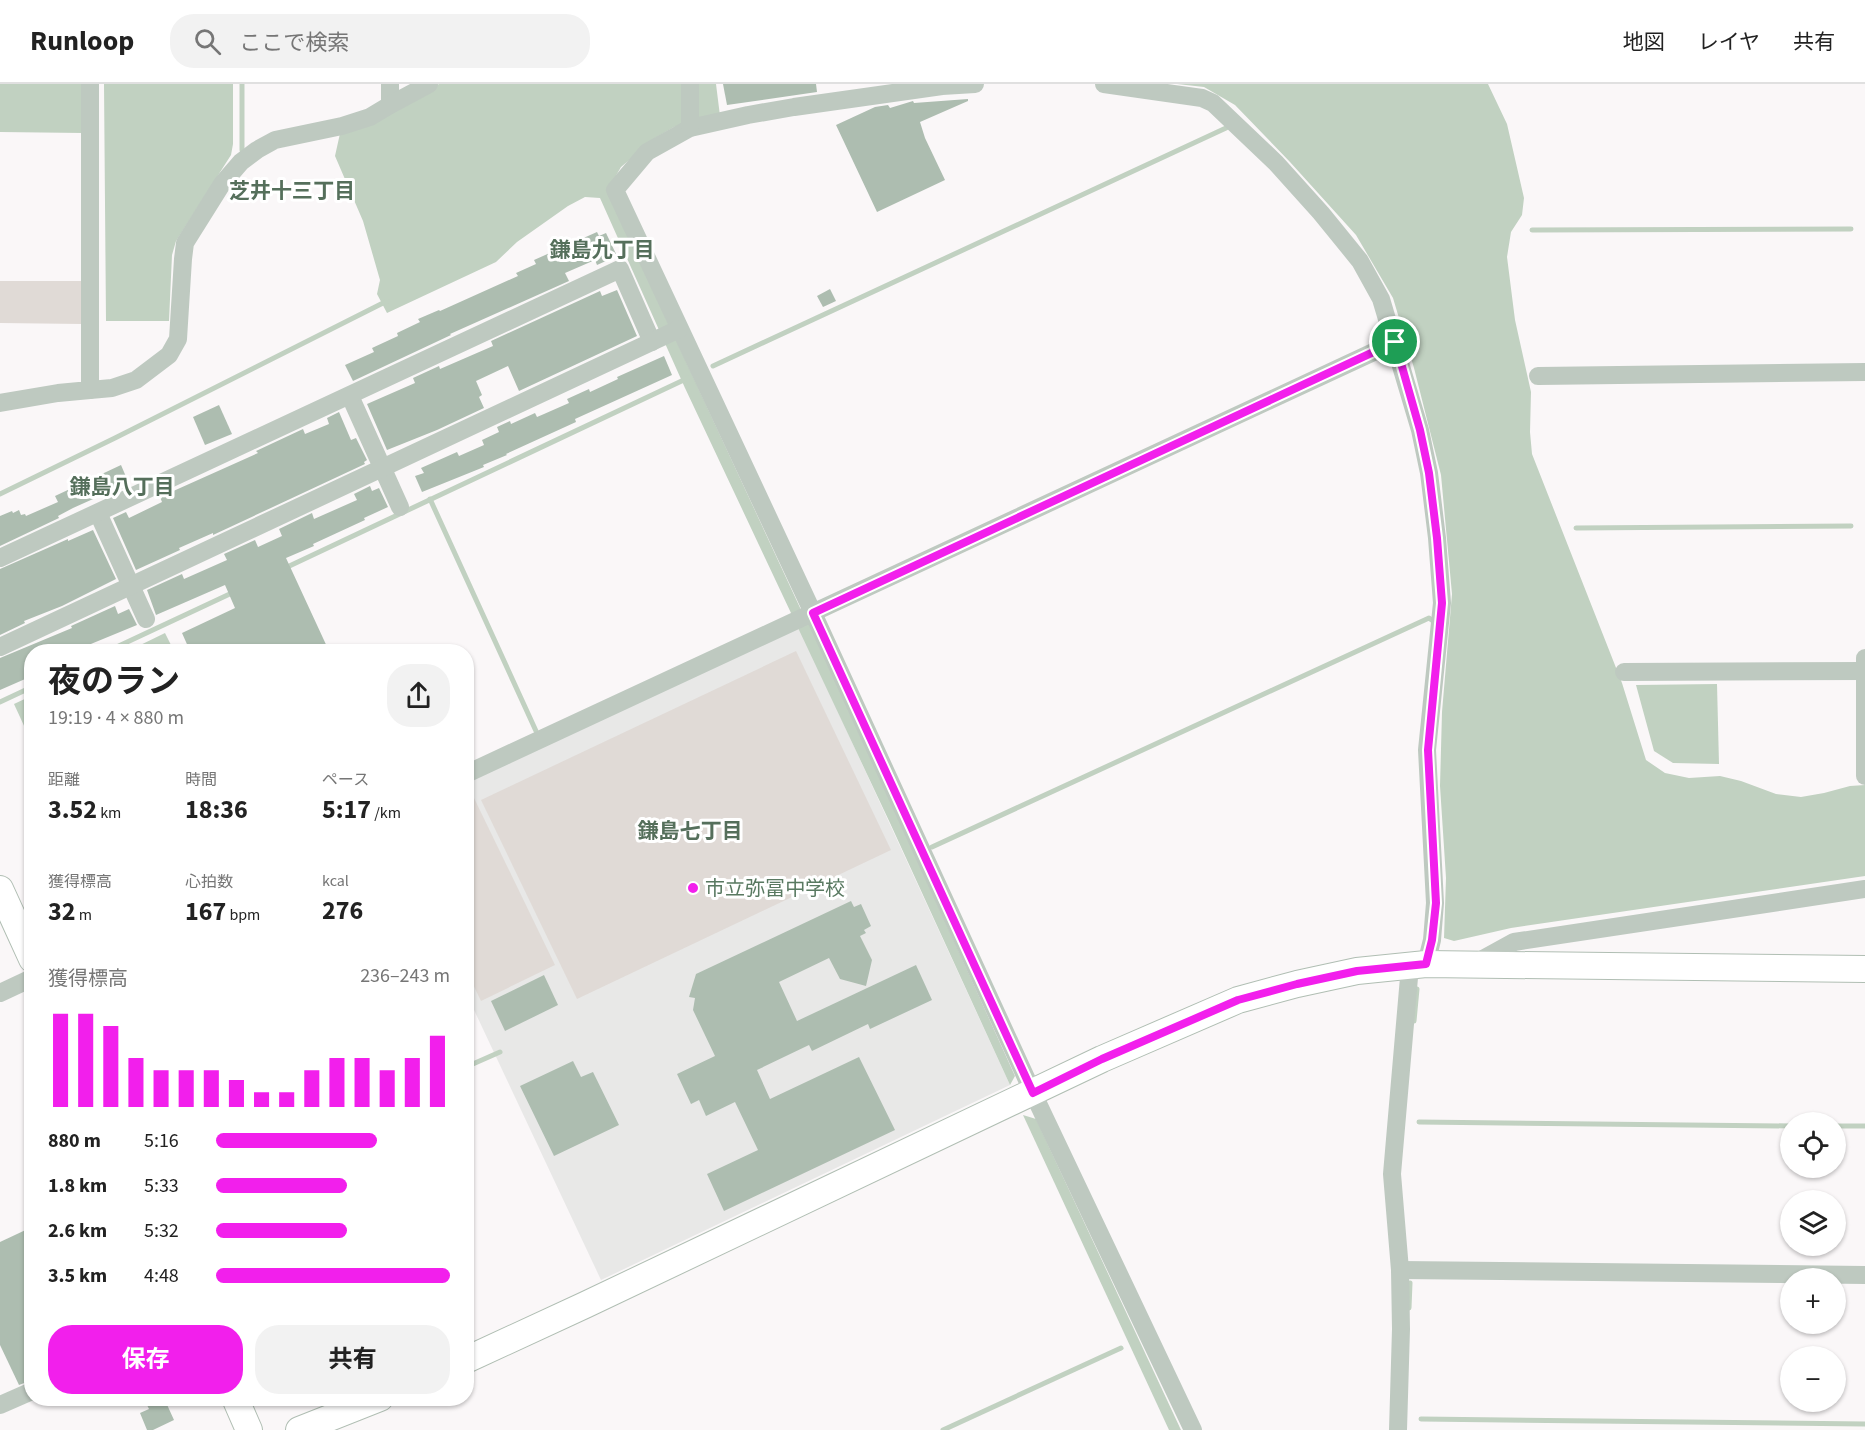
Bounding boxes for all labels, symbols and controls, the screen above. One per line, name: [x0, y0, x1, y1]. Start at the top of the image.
search box: [170, 14, 590, 68]
text: Runloop: [30, 21, 134, 61]
icon: search: [191, 25, 224, 58]
text: ここで検索: [239, 27, 349, 59]
text: 地図: [1623, 27, 1665, 57]
text: レイヤ: [1698, 27, 1760, 57]
text: 共有: [1793, 27, 1835, 57]
district label: 芝井十三丁目: [229, 176, 355, 206]
district label: 鎌島九丁目: [550, 235, 655, 265]
pin: [1369, 316, 1420, 367]
icon: arrive: [1378, 325, 1411, 358]
district label: 鎌島八丁目: [70, 472, 175, 502]
text: 夜のラン: [48, 658, 180, 705]
button: share: [387, 664, 450, 727]
text: 19:19 · 4 × 880 m: [48, 704, 184, 732]
text: 距離: [48, 769, 80, 791]
text: 時間: [185, 769, 217, 791]
text: ペース: [322, 769, 369, 791]
text: 3.52: [48, 791, 97, 828]
text: 18:36: [185, 791, 248, 828]
text: 5:17: [322, 791, 371, 828]
text: km: [97, 802, 121, 824]
text: /km: [371, 802, 401, 824]
district label: 鎌島七丁目: [638, 816, 743, 846]
text: kcal: [322, 870, 349, 892]
text: 獲得標高: [48, 871, 112, 893]
text: 心拍数: [185, 871, 233, 893]
place label: 市立弥冨中学校: [705, 875, 845, 903]
marker: 市立弥冨中学校: [686, 881, 700, 895]
text: 276: [322, 892, 363, 929]
text: 32: [48, 893, 75, 930]
text: 167: [185, 893, 226, 930]
text: m: [75, 904, 92, 926]
text: bpm: [226, 904, 260, 926]
text: 236–243 m: [360, 962, 450, 990]
text: 獲得標高: [48, 965, 128, 993]
map controls: [1780, 1112, 1846, 1412]
button: locate: [1780, 1112, 1846, 1178]
text: 880 m: [48, 1127, 101, 1155]
text: 5:16: [144, 1127, 179, 1155]
text: 1.8 km: [48, 1172, 107, 1200]
text: 5:33: [144, 1172, 179, 1200]
button: layers: [1780, 1190, 1846, 1256]
text: 2.6 km: [48, 1217, 107, 1245]
text: 5:32: [144, 1217, 179, 1245]
text: 3.5 km: [48, 1262, 107, 1290]
text: 4:48: [144, 1262, 179, 1290]
button: +: [1780, 1268, 1846, 1334]
button: 保存: [48, 1325, 243, 1394]
button: 共有: [255, 1325, 450, 1394]
button: −: [1780, 1346, 1846, 1412]

